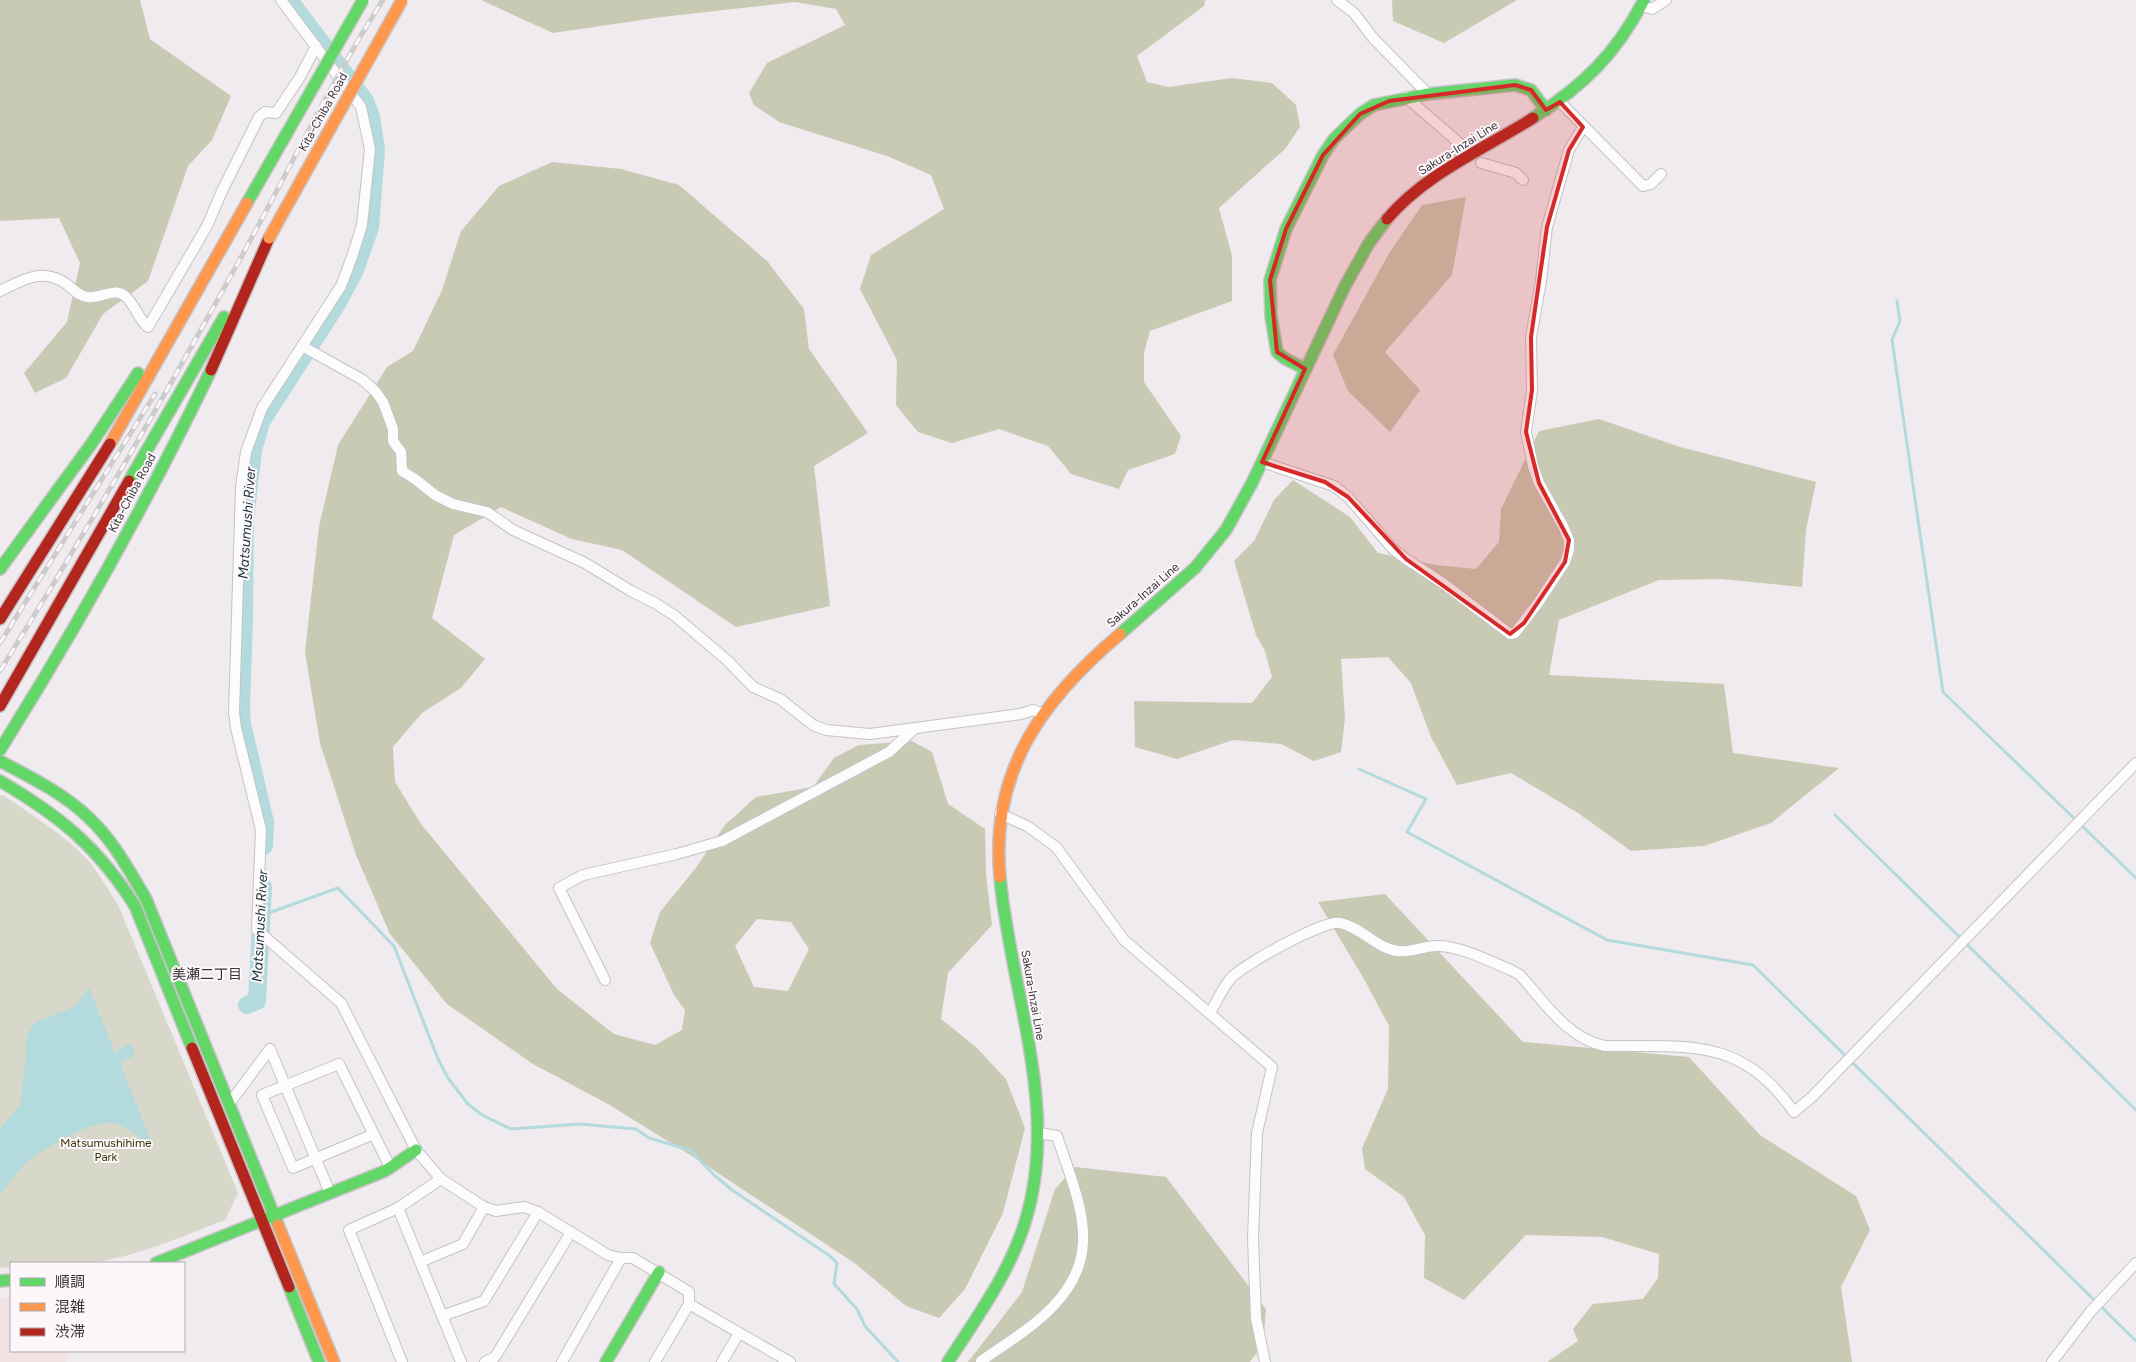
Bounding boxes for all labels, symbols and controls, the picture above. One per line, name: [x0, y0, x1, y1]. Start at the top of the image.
street label: Kita-Chiba Road: [296, 70, 350, 154]
street label: Sakura-Inzai Line: [1416, 118, 1501, 178]
street label: Kita-Chiba Road: [105, 451, 159, 535]
water label: Matsumushi River: [235, 465, 259, 580]
street label: Sakura-Inzai Line: [1104, 560, 1182, 630]
water label: Matsumushi River: [249, 868, 271, 983]
street label: Sakura-Inzai Line: [1018, 949, 1048, 1042]
district label: 美瀬二丁目: [172, 966, 242, 983]
park label: Matsumushihime Park: [60, 1136, 152, 1164]
legend: [10, 1262, 185, 1352]
text: 順調: [55, 1273, 85, 1291]
text: 混雑: [55, 1298, 85, 1316]
text: 渋滞: [55, 1323, 85, 1341]

